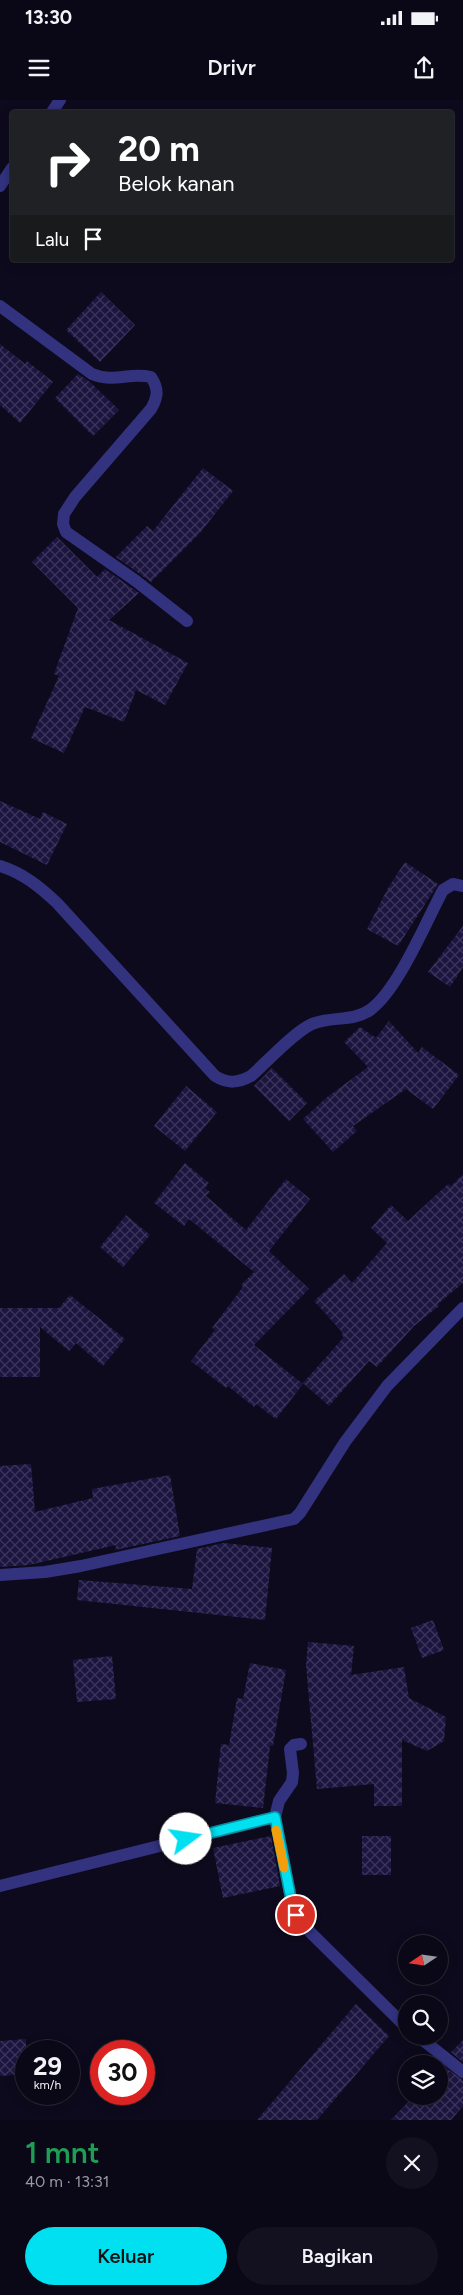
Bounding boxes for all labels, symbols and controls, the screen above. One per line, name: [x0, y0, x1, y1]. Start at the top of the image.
text: 13:30: [25, 6, 72, 29]
icon: menu: [25, 54, 53, 82]
text: Drivr: [207, 54, 256, 81]
icon: share: [410, 54, 438, 82]
text: 20 m: [118, 128, 200, 170]
icon: right: [35, 130, 100, 195]
text: Belok kanan: [118, 170, 235, 197]
icon: arrive: [79, 225, 107, 253]
text: Lalu: [35, 228, 69, 251]
position arrow: [159, 1812, 211, 1864]
pin: [275, 1894, 317, 1936]
icon: arrive: [282, 1901, 310, 1929]
north arrow: [398, 1935, 448, 1985]
map controls: [398, 1935, 448, 2105]
button: search: [398, 1995, 448, 2045]
speed limit sign: 30: [90, 2040, 155, 2105]
text: 29: [33, 2051, 62, 2081]
button: layers: [398, 2055, 448, 2105]
text: km/h: [34, 2078, 61, 2092]
text: 1 mnt: [25, 2134, 99, 2171]
button: close: [386, 2137, 438, 2189]
text: 40 m · 13:31: [25, 2172, 109, 2191]
button: Keluar: [25, 2227, 227, 2285]
button: Bagikan: [237, 2227, 438, 2285]

